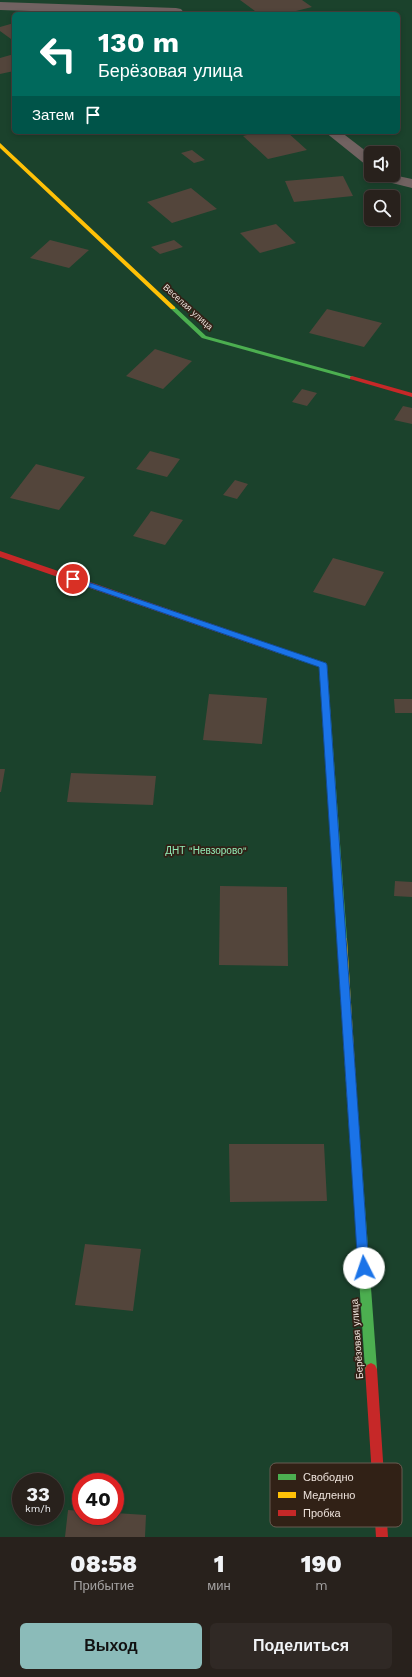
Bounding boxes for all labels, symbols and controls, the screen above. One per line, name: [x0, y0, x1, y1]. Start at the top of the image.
text: 130 m: [98, 26, 179, 59]
icon: left: [32, 28, 84, 80]
text: Берёзовая улица: [98, 60, 243, 81]
icon: arrive: [82, 104, 104, 126]
text: Затем: [32, 106, 74, 124]
map controls: [364, 146, 400, 226]
button: sound: [364, 146, 400, 182]
button: search: [364, 190, 400, 226]
street label: Веселая улица: [161, 282, 215, 332]
pin: [56, 562, 90, 596]
icon: arrive: [62, 568, 84, 590]
park label: ДНТ "Невзорово": [165, 845, 247, 856]
position arrow: [343, 1247, 385, 1289]
street label: Берёзовая улица: [349, 1298, 365, 1379]
legend: [270, 1463, 402, 1527]
text: Свободно: [303, 1471, 354, 1484]
speed limit sign: 40: [72, 1473, 124, 1525]
text: 33: [26, 1482, 50, 1506]
text: Медленно: [303, 1489, 355, 1502]
text: km/h: [25, 1503, 51, 1514]
text: Пробка: [303, 1507, 341, 1520]
text: 08:58: [70, 1550, 137, 1578]
text: 1: [214, 1550, 224, 1578]
text: 190: [301, 1550, 342, 1578]
text: Прибытие: [73, 1578, 134, 1593]
text: мин: [207, 1578, 231, 1593]
text: m: [315, 1578, 328, 1593]
button: Выход: [20, 1623, 202, 1669]
button: Поделиться: [210, 1623, 392, 1669]

